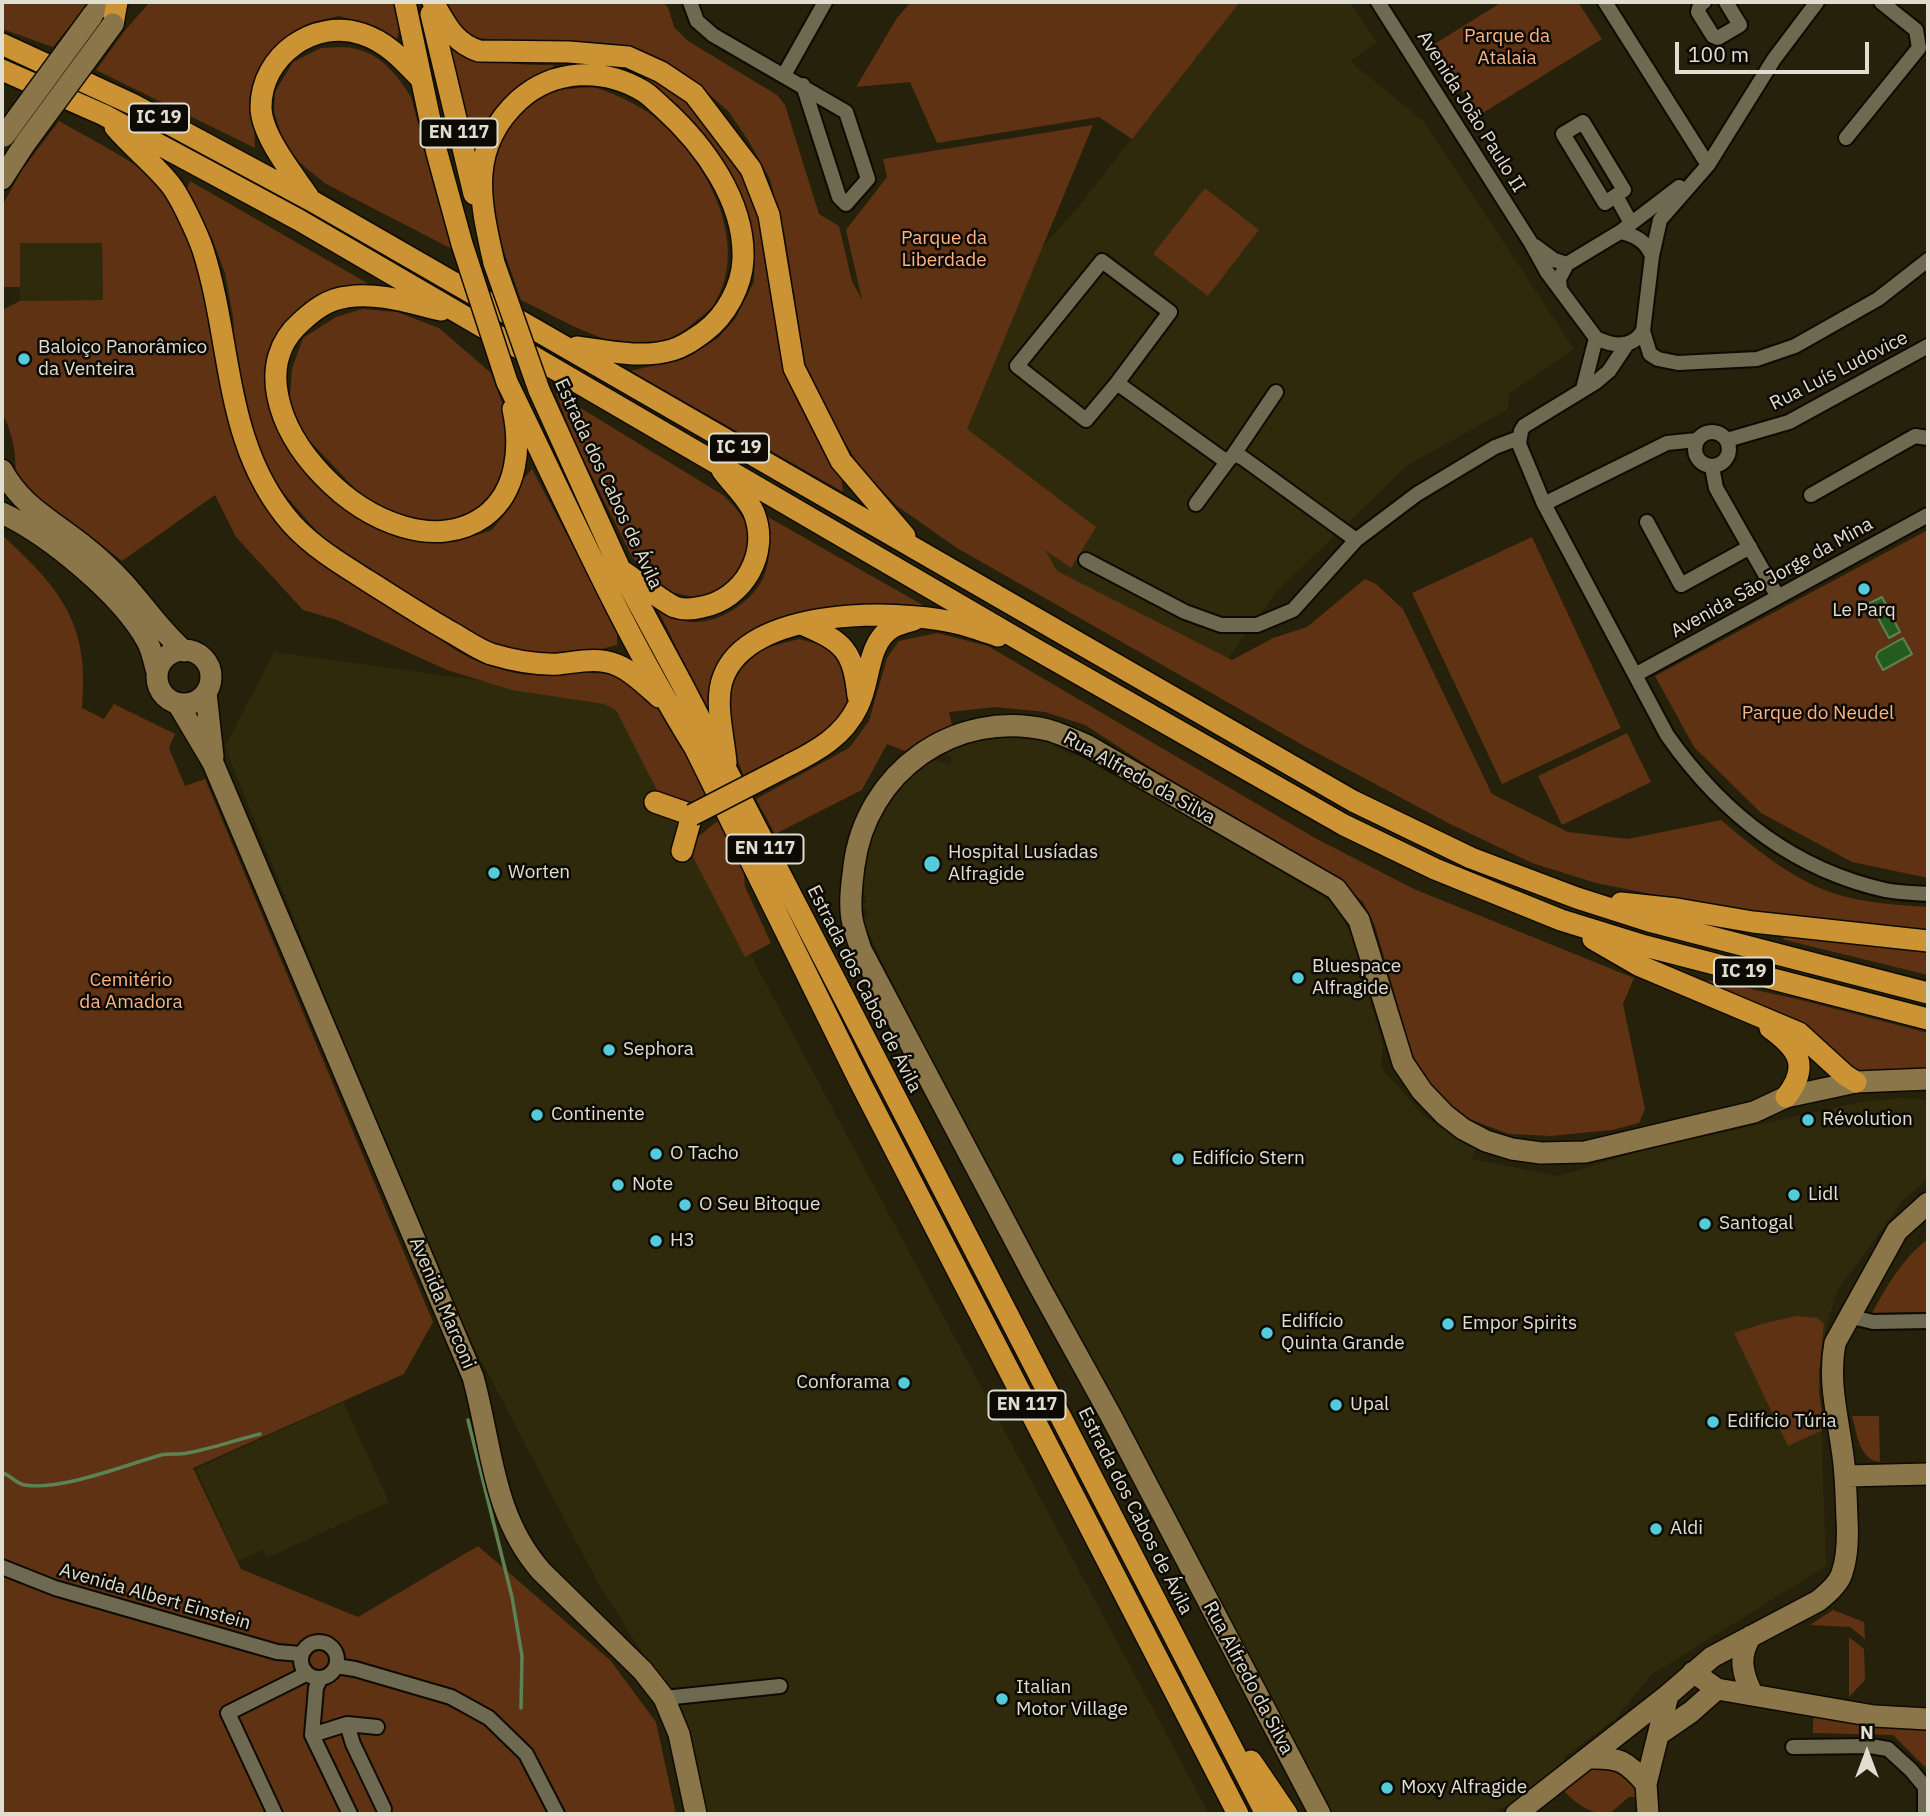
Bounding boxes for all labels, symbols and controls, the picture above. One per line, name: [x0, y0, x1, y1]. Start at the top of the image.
park label: Parque da Atalaia: [1464, 26, 1550, 70]
street label: Avenida João Paulo II: [1412, 27, 1530, 197]
scale bar: [1678, 28, 1872, 72]
text: 100 m: [1688, 40, 1749, 68]
road number: IC 19: [129, 104, 189, 132]
road number: EN 117: [420, 118, 498, 148]
park label: Parque da Liberdade: [901, 228, 987, 272]
street label: Rua Luís Ludovice: [1766, 326, 1912, 416]
place label: Baloiço Panorâmico da Venteira: [38, 337, 207, 381]
marker: Baloiço Panorâmico da Venteira: [16, 351, 32, 367]
street label: Estrada dos Cabos de Ávila: [549, 375, 667, 593]
road number: IC 19: [709, 434, 769, 462]
street label: Avenida São Jorge da Mina: [1667, 513, 1877, 643]
marker: Le Parq: [1856, 581, 1872, 597]
place label: Le Parq: [1832, 600, 1896, 622]
park label: Parque do Neudel: [1742, 703, 1894, 725]
street label: Rua Alfredo da Silva: [1059, 727, 1219, 829]
road number: EN 117: [726, 834, 804, 864]
place label: Hospital Lusíadas Alfragide: [948, 842, 1098, 886]
marker: Hospital Lusíadas Alfragide: [922, 854, 942, 874]
place label: Worten: [508, 862, 570, 884]
marker: Worten: [486, 865, 502, 881]
street label: Estrada dos Cabos de Ávila: [802, 882, 926, 1096]
place label: Bluespace Alfragide: [1312, 956, 1401, 1000]
road number: IC 19: [1714, 958, 1774, 987]
park label: Cemitério da Amadora: [79, 970, 183, 1014]
marker: Bluespace Alfragide: [1290, 970, 1306, 986]
place label: Sephora: [623, 1039, 694, 1061]
marker: Sephora: [601, 1042, 617, 1058]
place label: Continente: [551, 1104, 645, 1126]
marker: Continente: [529, 1107, 545, 1123]
place label: Révolution: [1822, 1109, 1913, 1131]
marker: Révolution: [1800, 1112, 1816, 1128]
place label: O Tacho: [670, 1143, 739, 1165]
marker: O Tacho: [648, 1146, 664, 1162]
place label: Edifício Stern: [1192, 1148, 1305, 1170]
marker: Edifício Stern: [1170, 1151, 1186, 1167]
place label: Note: [632, 1174, 673, 1196]
marker: Note: [610, 1177, 626, 1193]
place label: Lidl: [1808, 1184, 1838, 1206]
marker: Lidl: [1786, 1187, 1802, 1203]
place label: O Seu Bitoque: [699, 1194, 820, 1216]
marker: O Seu Bitoque: [677, 1197, 693, 1213]
place label: Santogal: [1719, 1213, 1793, 1235]
marker: Santogal: [1697, 1216, 1713, 1232]
place label: H3: [670, 1230, 695, 1252]
marker: H3: [648, 1233, 664, 1249]
street label: Avenida Marconi: [404, 1234, 480, 1372]
place label: Edifício Quinta Grande: [1281, 1311, 1405, 1355]
place label: Empor Spirits: [1462, 1313, 1577, 1335]
marker: Empor Spirits: [1440, 1316, 1456, 1332]
marker: Edifício Quinta Grande: [1259, 1325, 1275, 1341]
place label: Conforama: [796, 1372, 890, 1394]
marker: Conforama: [896, 1375, 912, 1391]
road number: EN 117: [988, 1390, 1066, 1420]
place label: Upal: [1350, 1394, 1389, 1416]
marker: Upal: [1328, 1397, 1344, 1413]
street label: Estrada dos Cabos de Ávila: [1073, 1404, 1197, 1618]
place label: Edifício Túria: [1727, 1411, 1837, 1433]
marker: Edifício Túria: [1705, 1414, 1721, 1430]
place label: Aldi: [1670, 1518, 1703, 1540]
marker: Aldi: [1648, 1521, 1664, 1537]
street label: Avenida Albert Einstein: [57, 1559, 253, 1635]
street label: Rua Alfredo da Silva: [1198, 1597, 1298, 1759]
place label: Italian Motor Village: [1016, 1677, 1128, 1721]
marker: Italian Motor Village: [994, 1691, 1010, 1707]
north arrow: [1832, 1718, 1902, 1788]
text: N: [1860, 1720, 1874, 1744]
place label: Moxy Alfragide: [1401, 1777, 1527, 1799]
marker: Moxy Alfragide: [1379, 1780, 1395, 1796]

